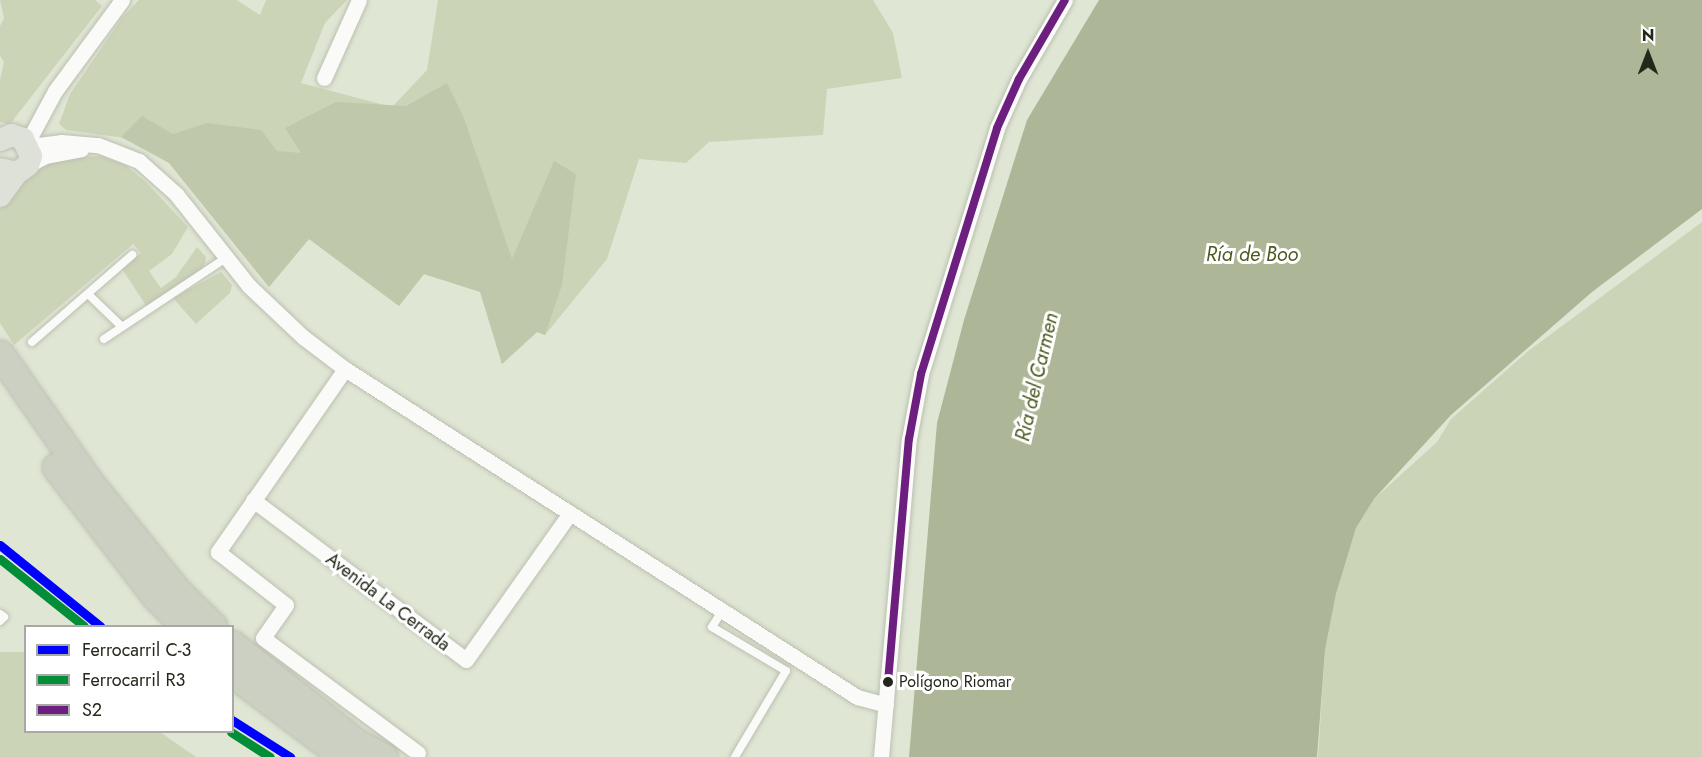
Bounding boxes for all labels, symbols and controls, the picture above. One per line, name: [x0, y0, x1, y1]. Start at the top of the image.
north arrow: [1618, 24, 1678, 84]
text: N: [1642, 24, 1654, 47]
water label: Ría de Boo: [1206, 242, 1298, 266]
water label: Ría del Carmen: [1011, 311, 1063, 443]
street label: Avenida La Cerrada: [322, 548, 454, 656]
legend: [24, 625, 234, 733]
text: Ferrocarril C-3: [82, 637, 191, 663]
text: Ferrocarril R3: [82, 667, 185, 693]
place label: Polígono Riomar: [899, 672, 1011, 692]
marker: Polígono Riomar: [882, 676, 894, 688]
text: S2: [82, 697, 102, 723]

